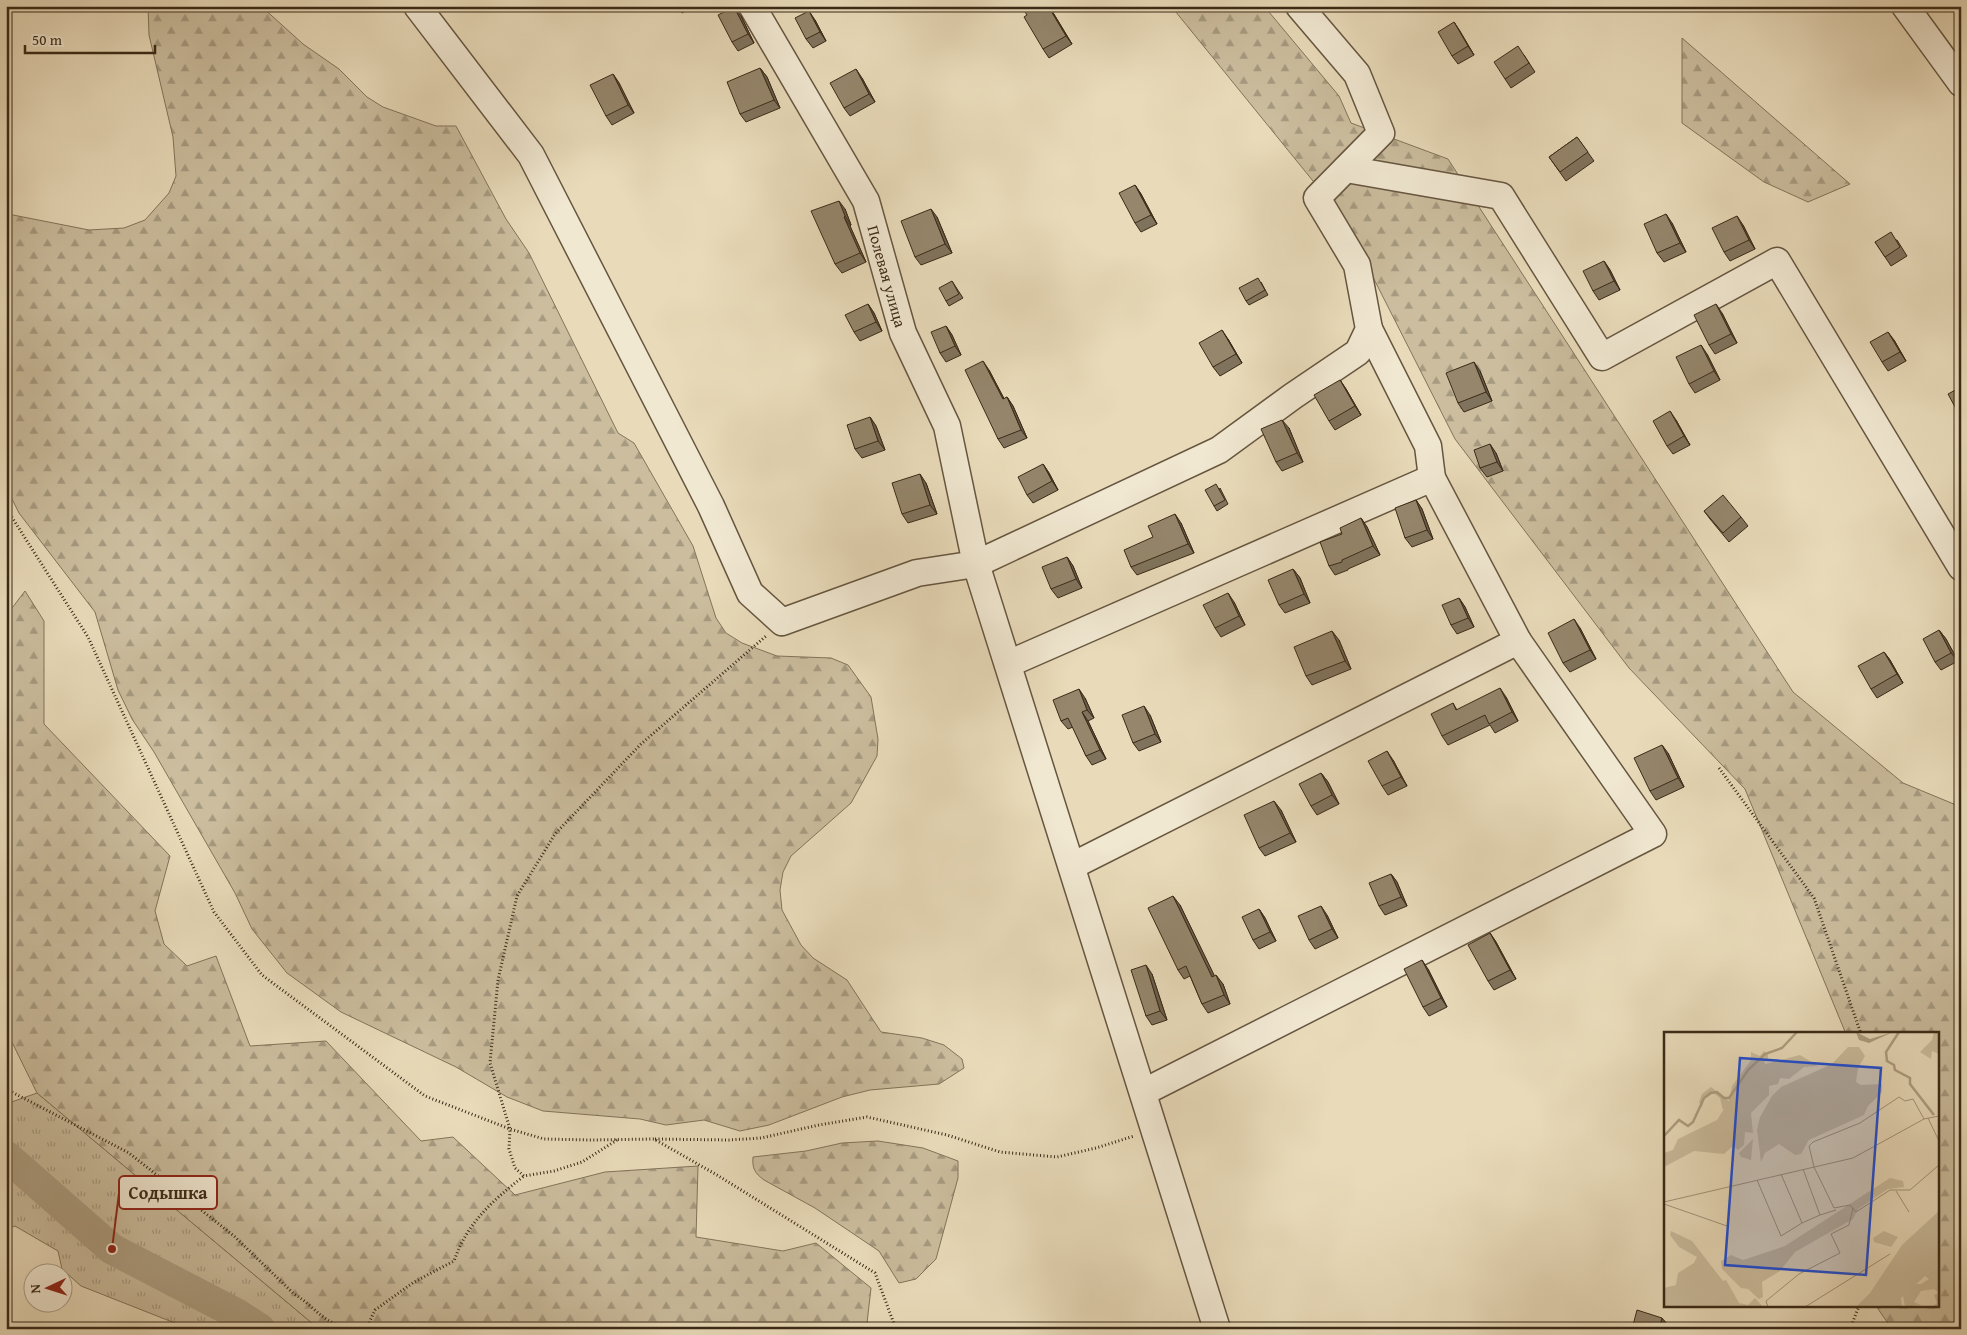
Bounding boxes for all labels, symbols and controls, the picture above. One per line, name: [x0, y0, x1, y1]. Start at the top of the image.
scale bar: [25, 22, 155, 54]
text: 50 m: [32, 29, 63, 50]
street label: Полевая улица: [861, 222, 913, 330]
inset map: [1664, 1032, 1940, 1308]
callout: Содышка: [119, 1176, 217, 1209]
text: Содышка: [129, 1179, 208, 1206]
north arrow: [22, 1262, 72, 1312]
text: N: [25, 1283, 45, 1294]

